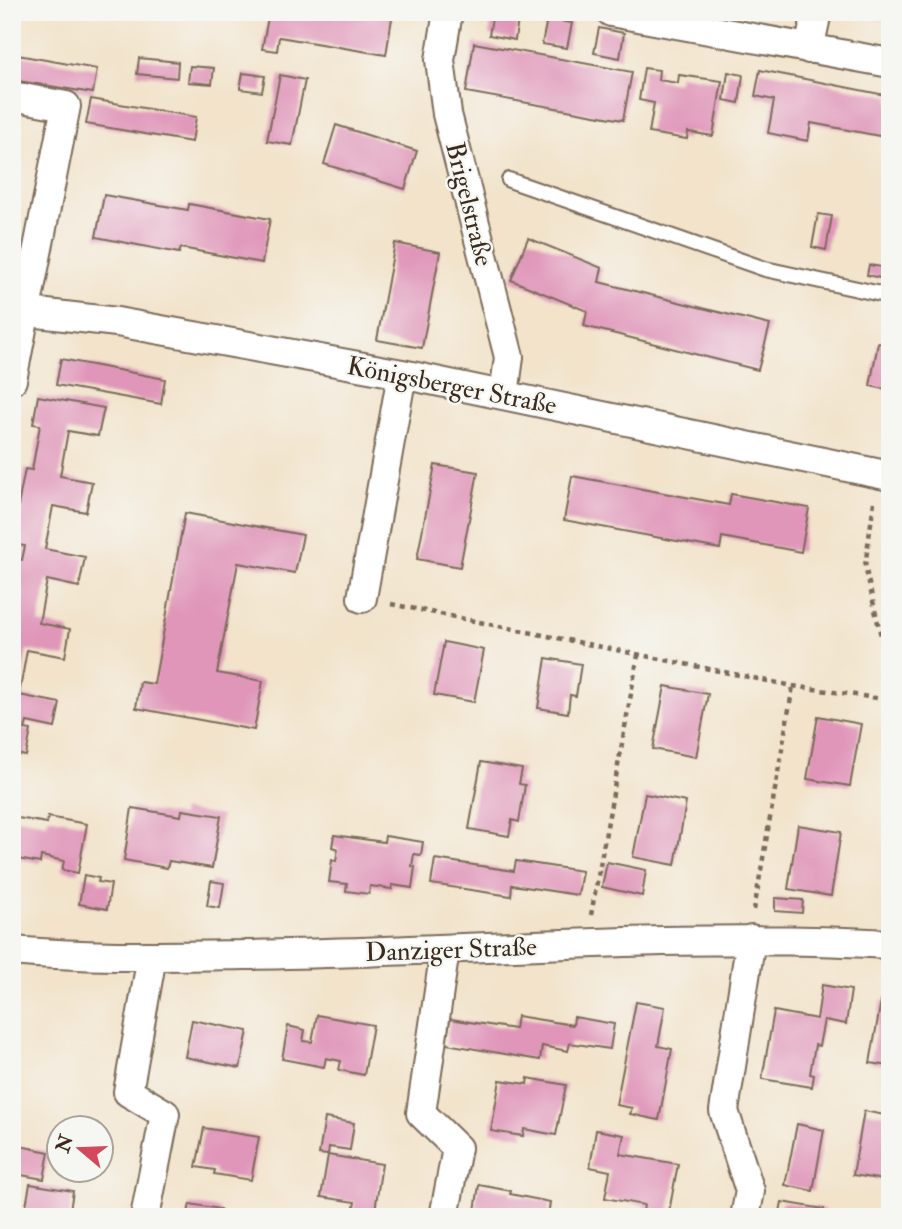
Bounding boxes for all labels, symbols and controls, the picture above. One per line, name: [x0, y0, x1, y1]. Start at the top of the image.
street label: Brigelstraße: [438, 139, 500, 270]
street label: Königsberger Straße: [344, 350, 559, 422]
street label: Danziger Straße: [365, 931, 538, 969]
north arrow: [46, 1114, 116, 1184]
text: N: [50, 1131, 79, 1157]

